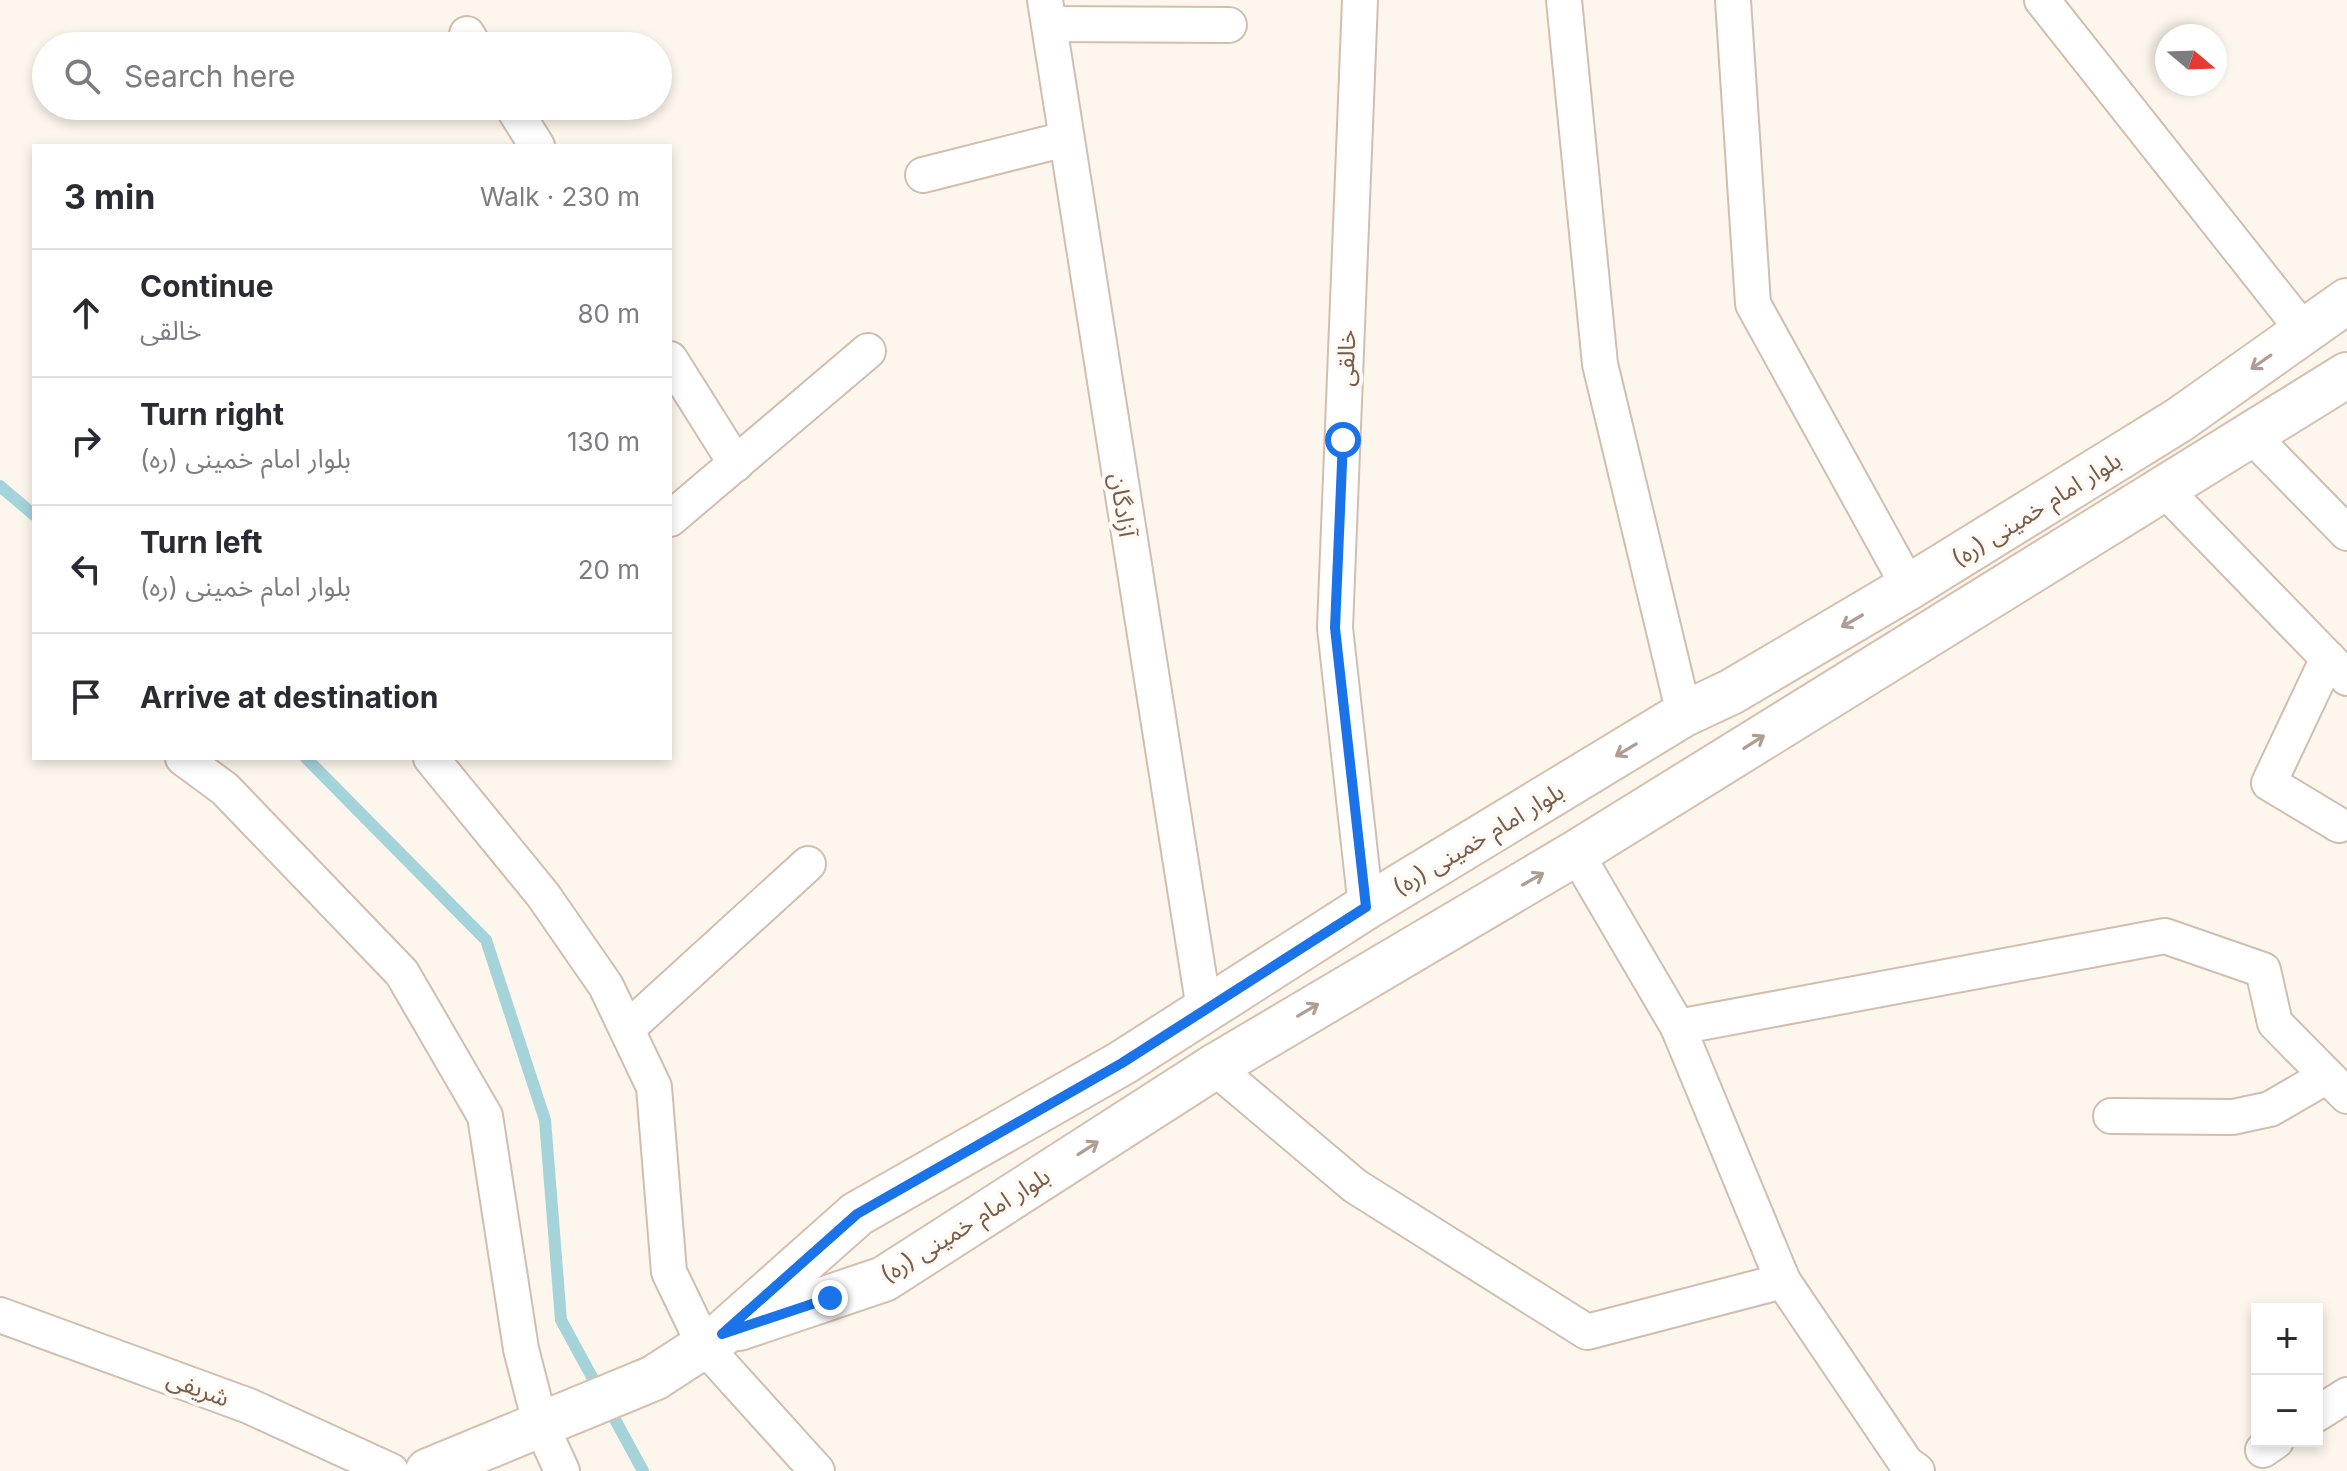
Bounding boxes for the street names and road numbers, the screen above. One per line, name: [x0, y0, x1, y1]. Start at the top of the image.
street label: خالقی: [1331, 329, 1361, 387]
street label: بلوار امام خمینی (ره): [1946, 445, 2128, 576]
street label: آزادگان: [1104, 471, 1143, 540]
street label: بلوار امام خمینی (ره): [1387, 776, 1571, 905]
street label: بلوار امام خمینی (ره): [875, 1161, 1057, 1292]
street label: شریفی: [163, 1363, 233, 1413]

